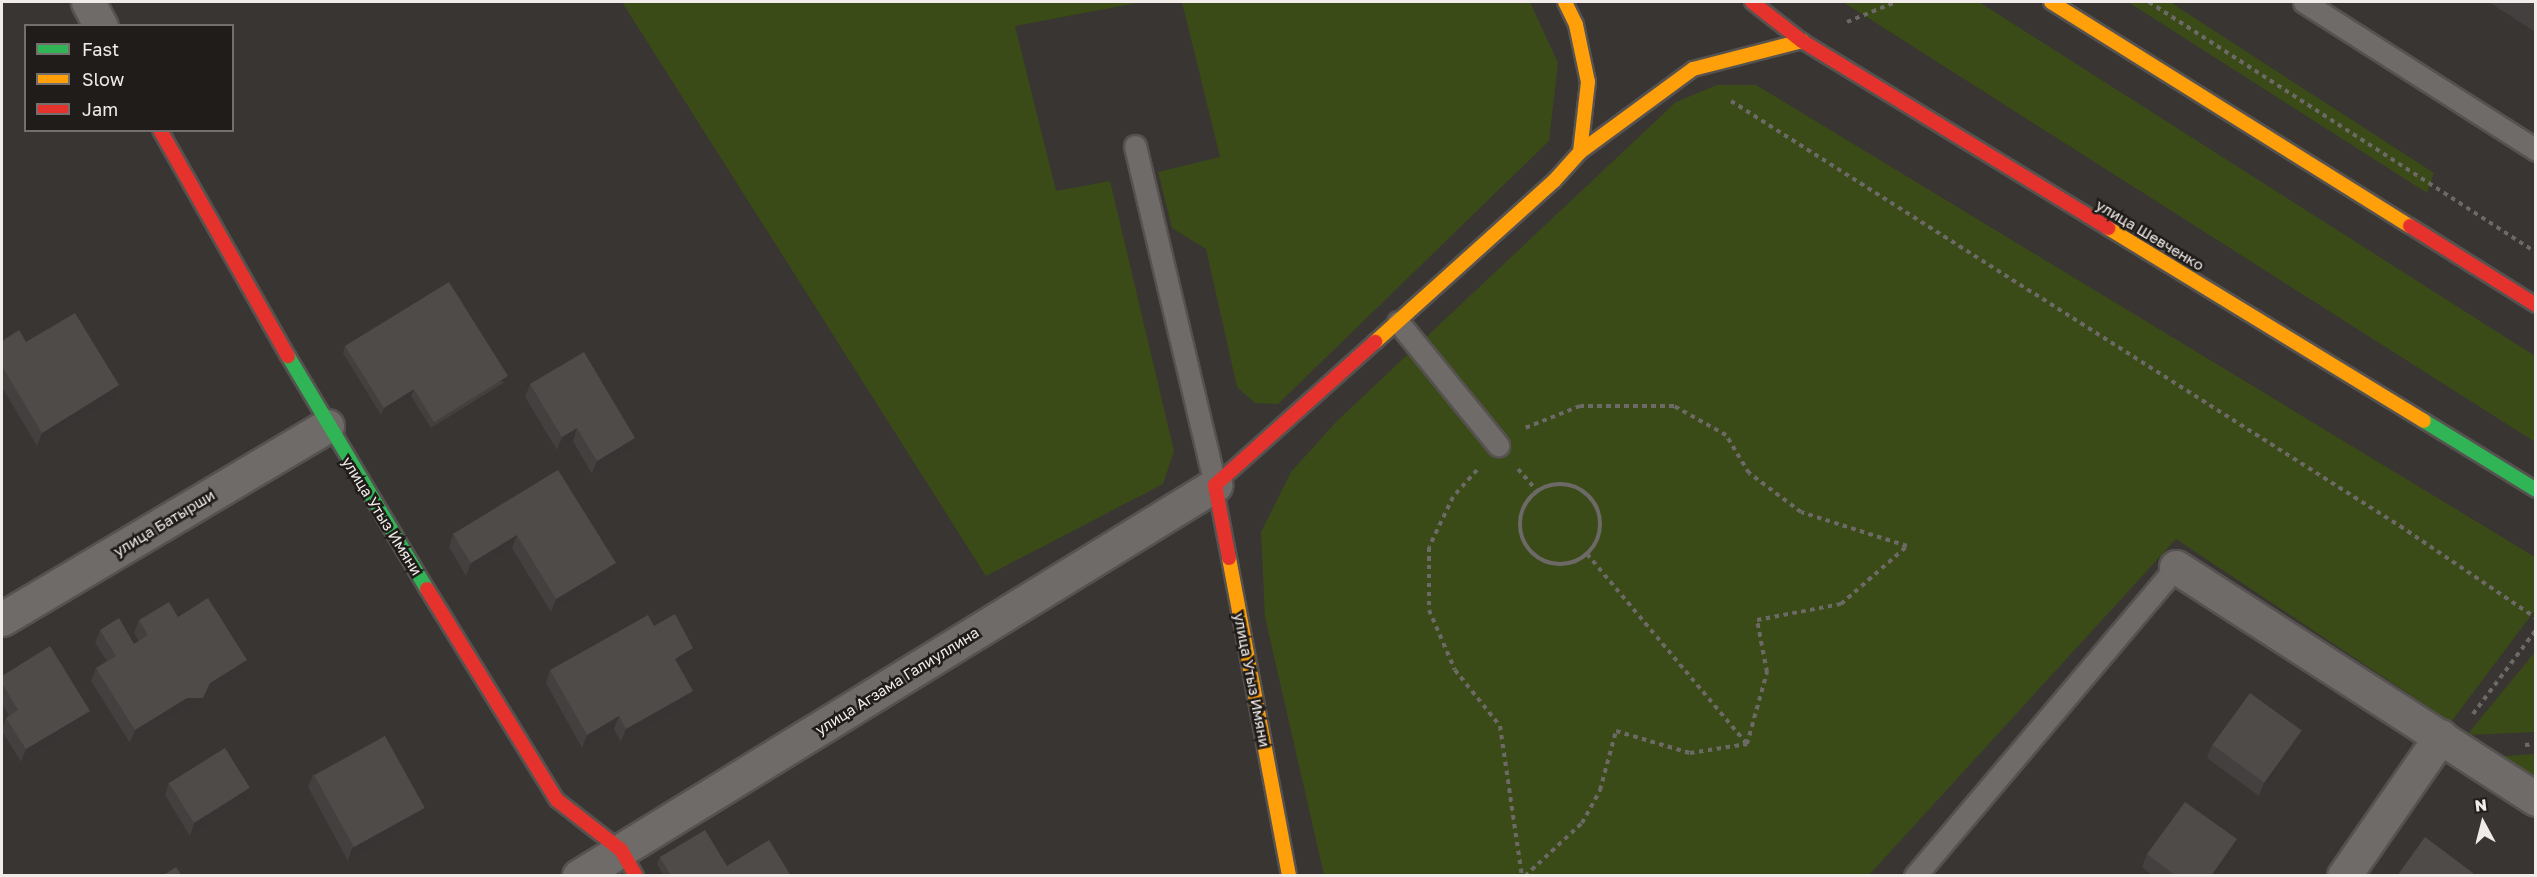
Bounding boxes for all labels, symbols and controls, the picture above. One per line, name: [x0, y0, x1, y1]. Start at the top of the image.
legend: [24, 24, 234, 132]
text: Fast: [82, 38, 119, 60]
text: Slow: [82, 68, 124, 90]
text: Jam: [82, 98, 118, 120]
street label: улица Шевченко: [2093, 196, 2207, 274]
street label: улица Утыз Имяни: [338, 453, 426, 579]
street label: улица Батырши: [110, 486, 218, 560]
street label: улица Утыз Имяни: [1230, 611, 1274, 749]
street label: улица Агзама Галиуллина: [812, 623, 982, 739]
north arrow: [2453, 793, 2513, 853]
text: N: [2474, 794, 2488, 816]

